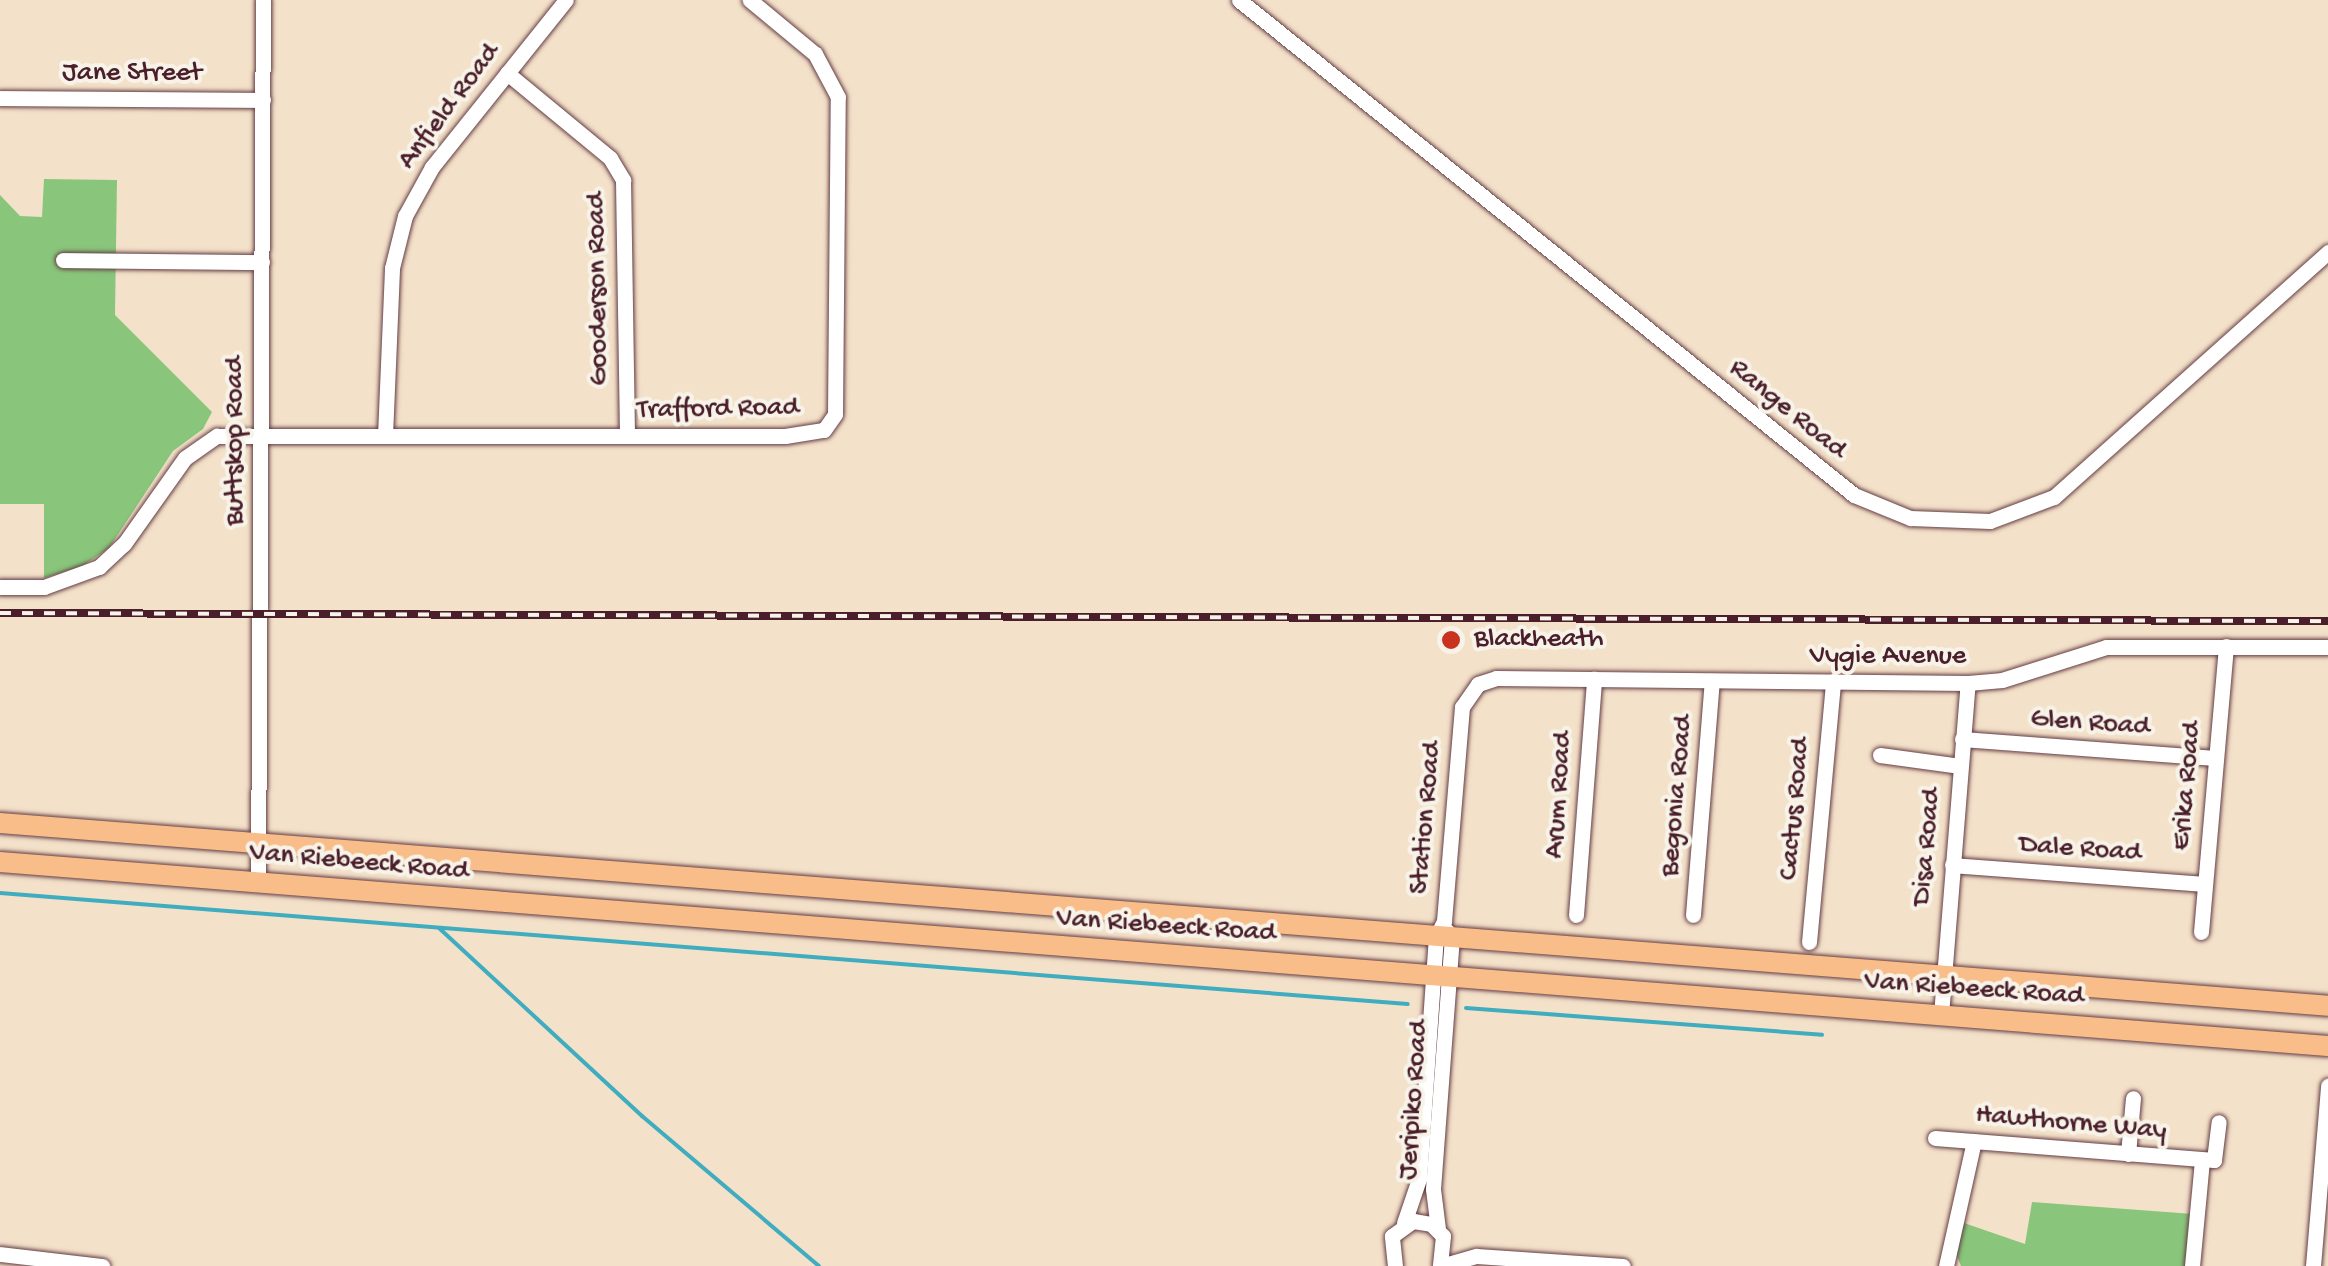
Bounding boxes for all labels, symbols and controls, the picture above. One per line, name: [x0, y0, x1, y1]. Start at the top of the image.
street label: Anfield Road: [392, 37, 508, 177]
street label: Jane Street: [62, 57, 202, 91]
street label: Gooderson Road: [581, 192, 617, 386]
street label: Range Road: [1721, 352, 1853, 468]
street label: Buttskop Road: [219, 356, 253, 526]
street label: Trafford Road: [637, 392, 799, 428]
place label: Blackheath: [1474, 623, 1604, 657]
marker: Blackheath: [1438, 627, 1464, 653]
street label: Vygie Avenue: [1810, 640, 1966, 674]
street label: Glen Road: [2029, 703, 2151, 745]
street label: Begonia Road: [1654, 714, 1702, 878]
street label: Erika Road: [2166, 720, 2210, 852]
street label: Arum Road: [1539, 730, 1581, 860]
street label: Cactus Road: [1773, 736, 1819, 882]
street label: Station Road: [1404, 740, 1450, 896]
street label: Disa Road: [1906, 787, 1950, 907]
street label: Dale Road: [2018, 829, 2142, 871]
street label: Van Riebeeck Road: [248, 837, 470, 889]
street label: Van Riebeeck Road: [1055, 903, 1277, 951]
street label: Van Riebeeck Road: [1863, 966, 2085, 1014]
street label: Jeripiko Road: [1393, 1019, 1437, 1181]
street label: Hawthorne Way: [1974, 1099, 2168, 1149]

